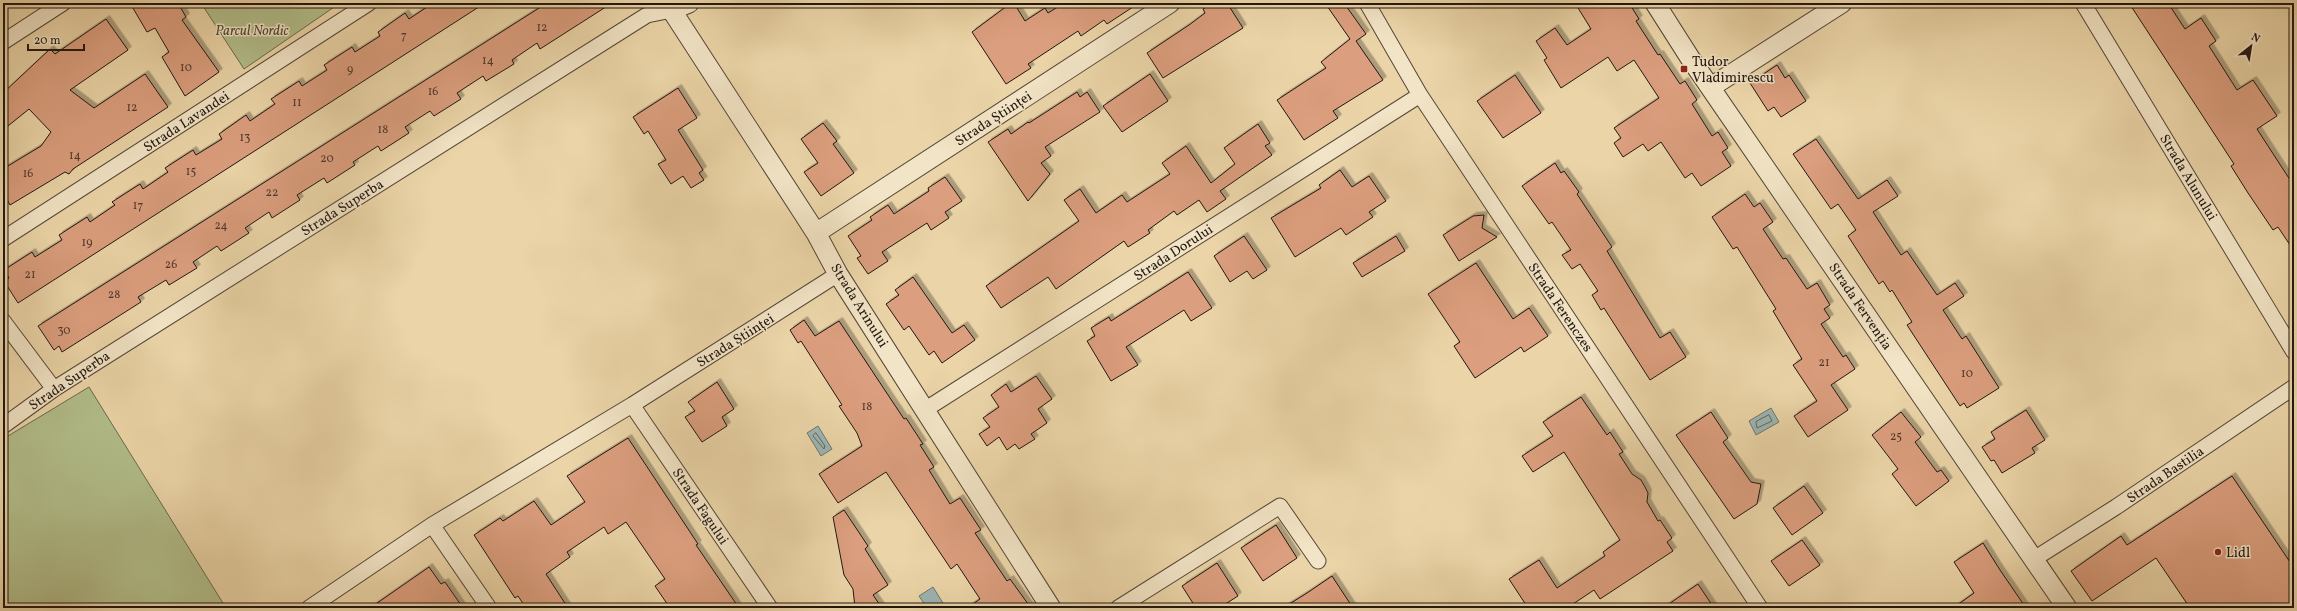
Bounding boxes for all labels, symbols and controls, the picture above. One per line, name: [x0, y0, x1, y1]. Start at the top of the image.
house number: 12: [536, 20, 548, 36]
park label: Parcul Nordic: [215, 22, 289, 41]
scale bar: [28, 26, 84, 52]
north arrow: [2231, 26, 2271, 66]
house number: 7: [401, 28, 407, 44]
text: N: [2248, 30, 2262, 47]
text: 20 m: [34, 33, 61, 49]
house number: 14: [482, 53, 494, 69]
place label: Tudor Vladimirescu: [1692, 53, 1774, 88]
house number: 10: [180, 60, 192, 76]
house number: 9: [347, 62, 353, 78]
marker: Tudor Vladimirescu: [1679, 64, 1689, 74]
house number: 16: [428, 84, 438, 100]
street label: Strada Lavandei: [140, 87, 234, 157]
street label: Strada Științei: [952, 87, 1036, 151]
house number: 11: [292, 95, 302, 111]
house number: 12: [126, 100, 138, 116]
house number: 18: [378, 122, 388, 138]
house number: 13: [240, 130, 250, 146]
street label: Strada Alunului: [2154, 131, 2221, 225]
house number: 14: [69, 148, 81, 164]
house number: 20: [320, 151, 334, 167]
house number: 15: [186, 164, 196, 180]
house number: 16: [23, 166, 33, 182]
street label: Strada Superba: [298, 175, 388, 241]
house number: 22: [266, 185, 278, 201]
house number: 17: [133, 198, 143, 214]
house number: 24: [214, 218, 228, 234]
street label: Strada Dorului: [1131, 221, 1217, 286]
house number: 19: [82, 235, 92, 251]
house number: 26: [165, 257, 177, 273]
street label: Strada Arinului: [825, 260, 892, 351]
street label: Strada Ferenczes: [1523, 260, 1597, 356]
street label: Strada Fervenția: [1824, 260, 1896, 354]
house number: 21: [24, 267, 36, 283]
house number: 28: [108, 287, 120, 303]
street label: Strada Științei: [693, 310, 778, 373]
house number: 30: [57, 323, 71, 339]
street label: Strada Superba: [26, 347, 114, 415]
house number: 21: [1818, 355, 1830, 371]
house number: 10: [1961, 366, 1973, 382]
house number: 18: [862, 399, 872, 415]
house number: 25: [1890, 429, 1902, 445]
street label: Strada Bastilia: [2123, 442, 2208, 508]
street label: Strada Fagului: [667, 465, 732, 549]
place label: Lidl: [2226, 544, 2250, 563]
marker: Lidl: [2213, 547, 2223, 557]

